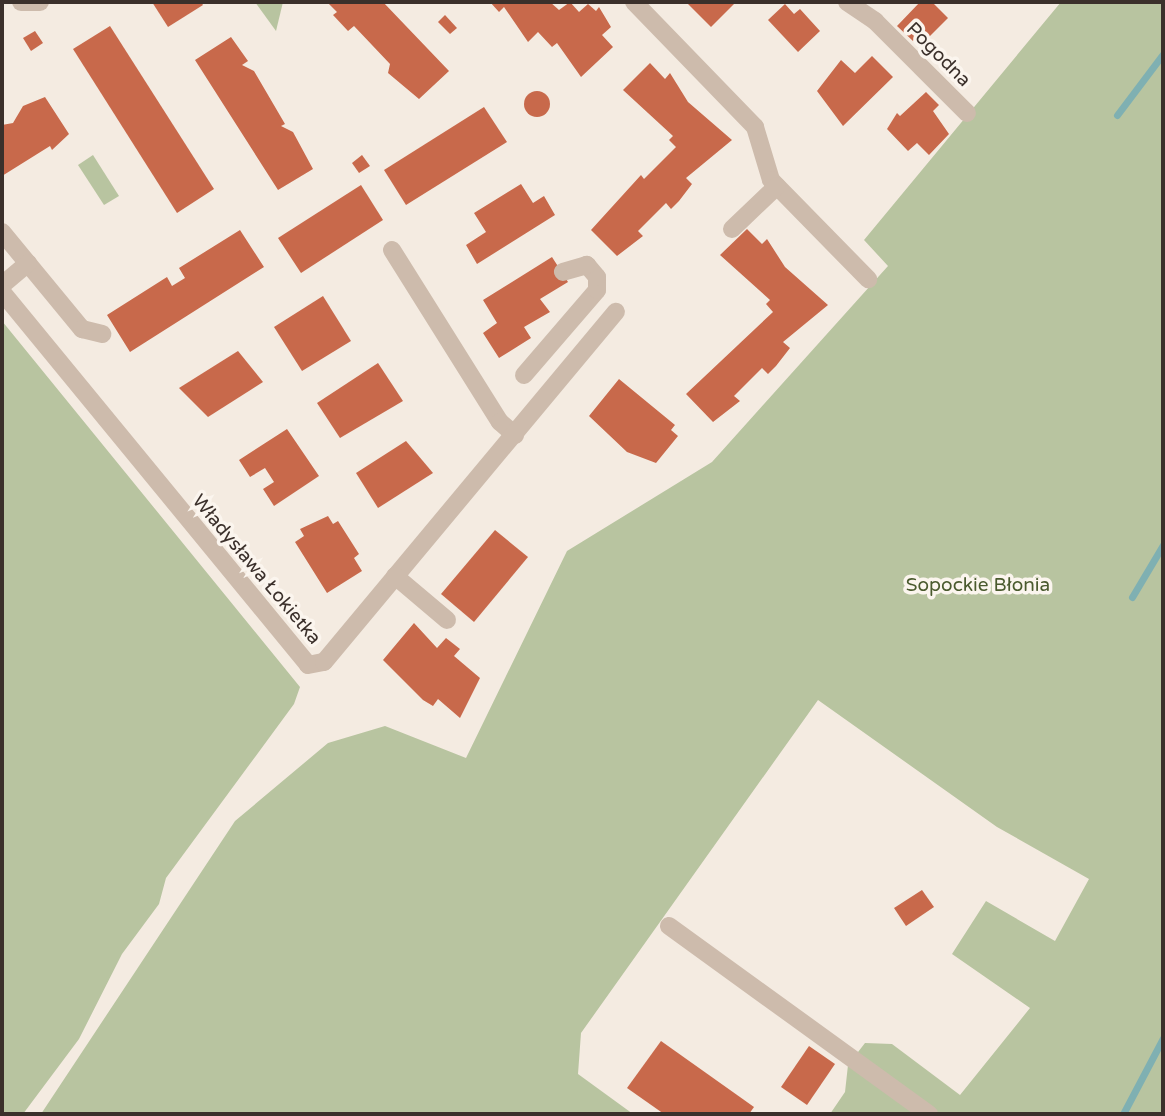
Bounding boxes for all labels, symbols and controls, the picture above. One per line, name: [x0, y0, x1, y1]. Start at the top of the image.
street label: Pogodna: [901, 18, 975, 92]
street label: Władysława Łokietka: [187, 490, 325, 650]
park label: Sopockie Błonia: [906, 575, 1050, 597]

